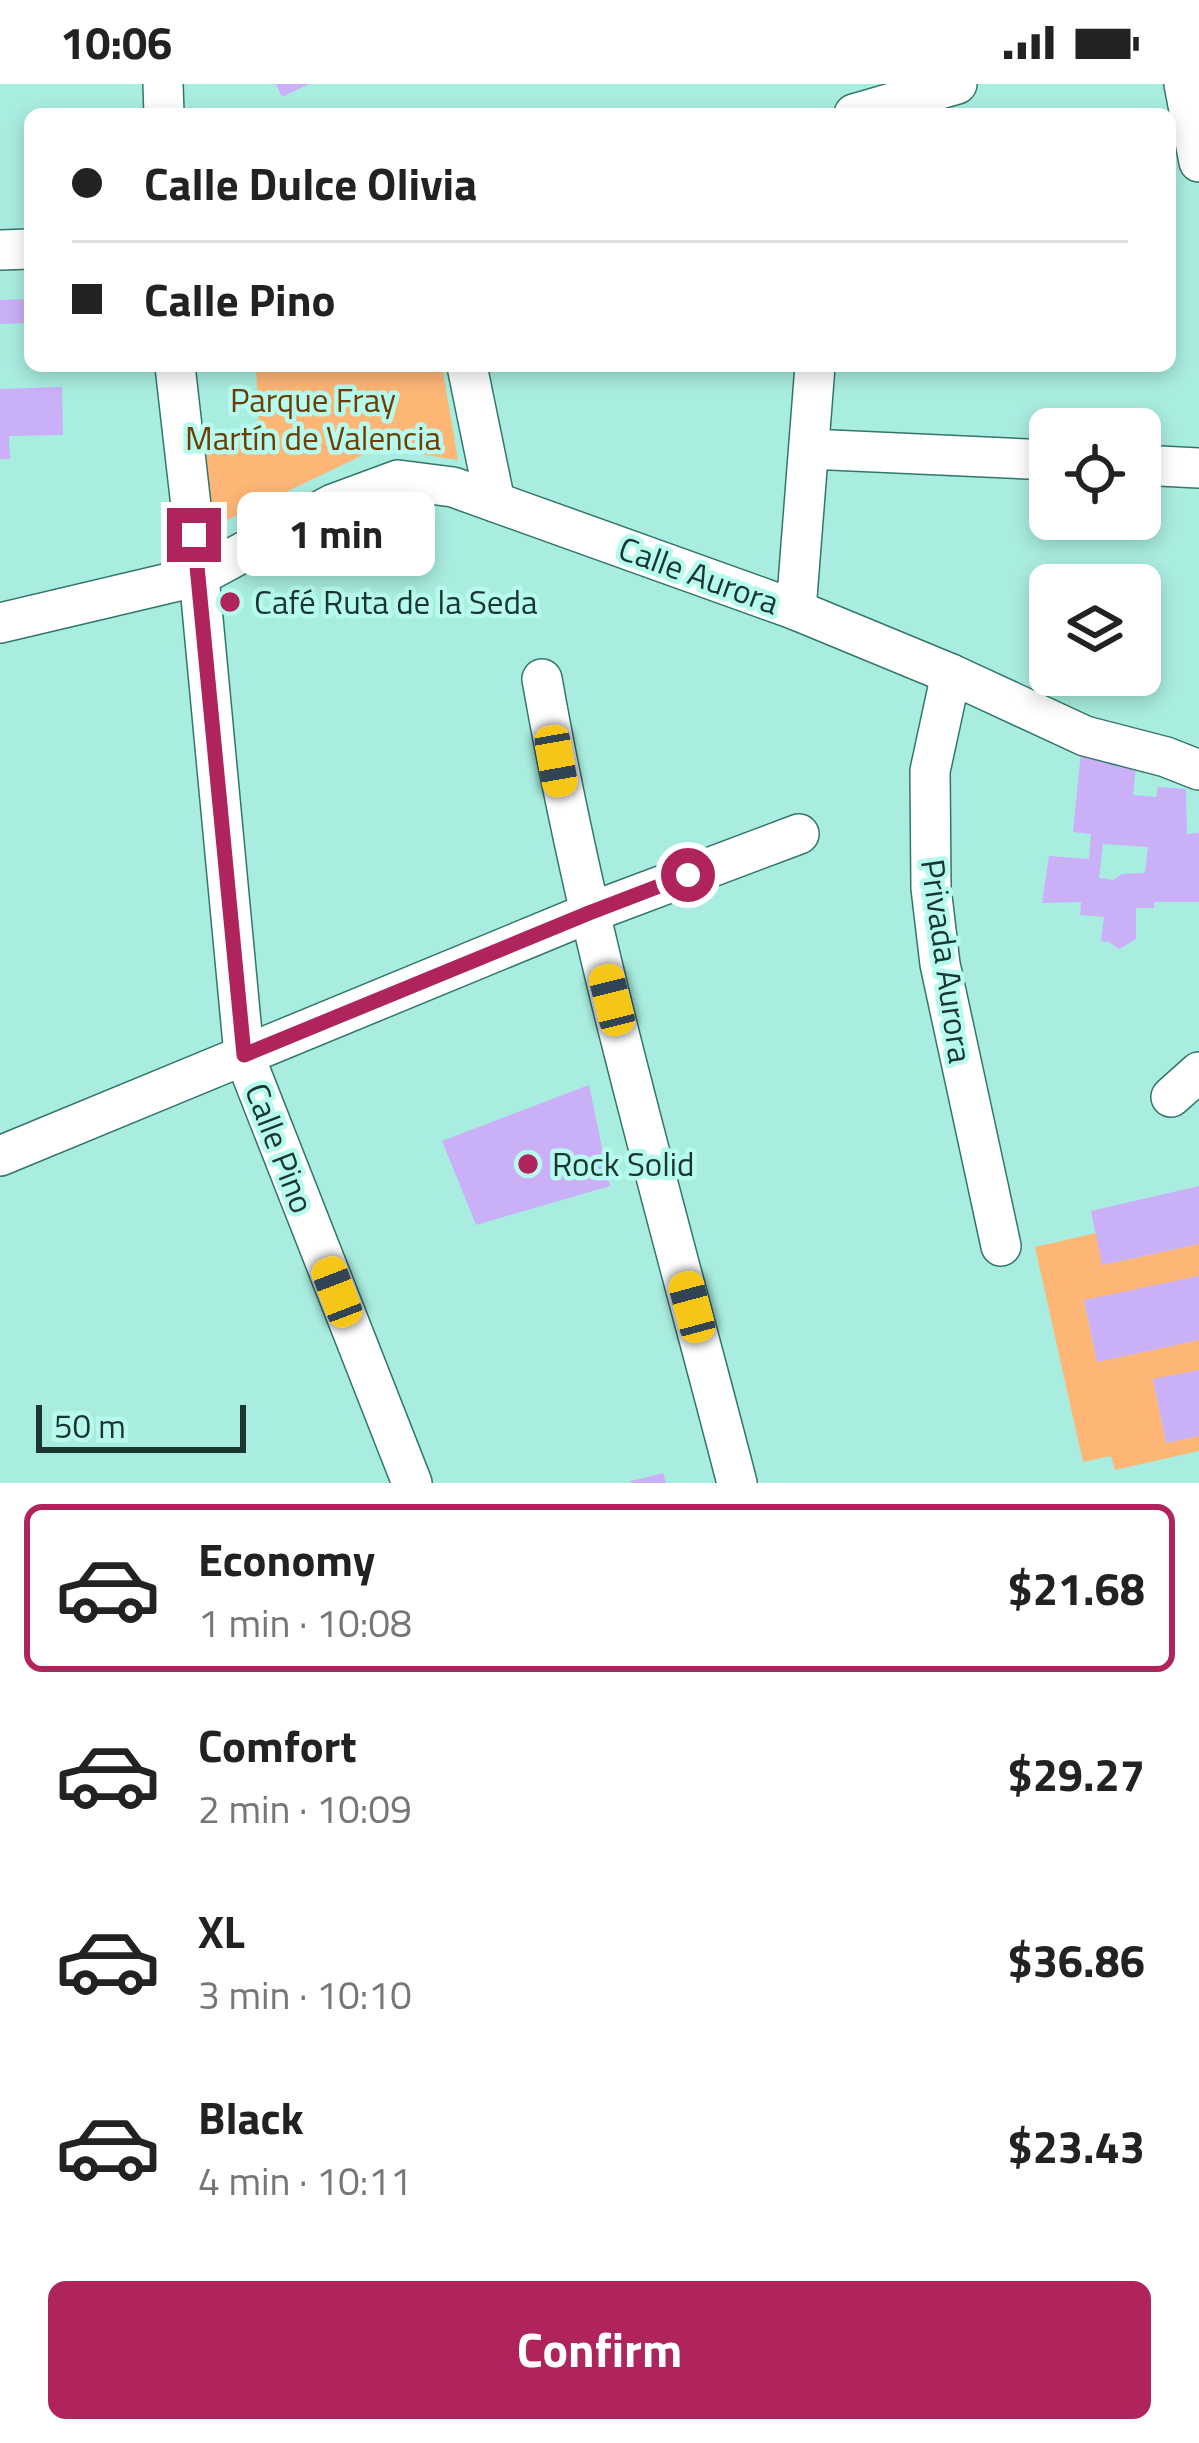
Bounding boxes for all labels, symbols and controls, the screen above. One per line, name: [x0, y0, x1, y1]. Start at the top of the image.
text: 10:06: [60, 8, 172, 76]
text: Calle Dulce Olivia: [144, 149, 477, 217]
text: Calle Pino: [144, 265, 336, 333]
park label: Parque Fray Martín de Valencia: [185, 375, 441, 463]
map controls: [1029, 408, 1161, 696]
button: locate: [1029, 408, 1161, 540]
callout: 1 min: [236, 493, 434, 577]
text: 1 min: [289, 504, 383, 563]
route end: [167, 508, 221, 562]
street label: Calle Aurora: [612, 523, 786, 627]
button: layers: [1029, 564, 1161, 696]
place label: Café Ruta de la Seda: [254, 577, 538, 627]
marker: Café Ruta de la Seda: [217, 589, 243, 615]
car: [532, 722, 580, 800]
route start: [661, 848, 715, 902]
street label: Privada Aurora: [908, 856, 986, 1066]
car: [586, 961, 638, 1039]
street label: Calle Pino: [232, 1076, 328, 1220]
place label: Rock Solid: [552, 1139, 695, 1189]
marker: Rock Solid: [515, 1151, 541, 1177]
car: [307, 1252, 367, 1332]
car: [665, 1268, 719, 1346]
scale bar: [36, 1399, 246, 1452]
text: 50 m: [54, 1401, 126, 1451]
text: Economy: [198, 1525, 375, 1593]
icon: car: [54, 1534, 162, 1642]
text: $21.68: [1007, 1554, 1145, 1622]
text: 1 min · 10:08: [198, 1593, 412, 1652]
text: Comfort: [198, 1711, 357, 1779]
icon: car: [54, 1720, 162, 1828]
text: $29.27: [1007, 1740, 1145, 1808]
text: 2 min · 10:09: [198, 1779, 412, 1838]
text: XL: [198, 1897, 245, 1965]
icon: car: [54, 1906, 162, 2014]
text: $36.86: [1007, 1926, 1145, 1994]
text: 3 min · 10:10: [198, 1965, 412, 2024]
text: Black: [198, 2083, 304, 2151]
icon: car: [54, 2092, 162, 2200]
text: $23.43: [1007, 2112, 1145, 2180]
text: 4 min · 10:11: [198, 2151, 412, 2210]
button: Confirm: [48, 2281, 1151, 2419]

